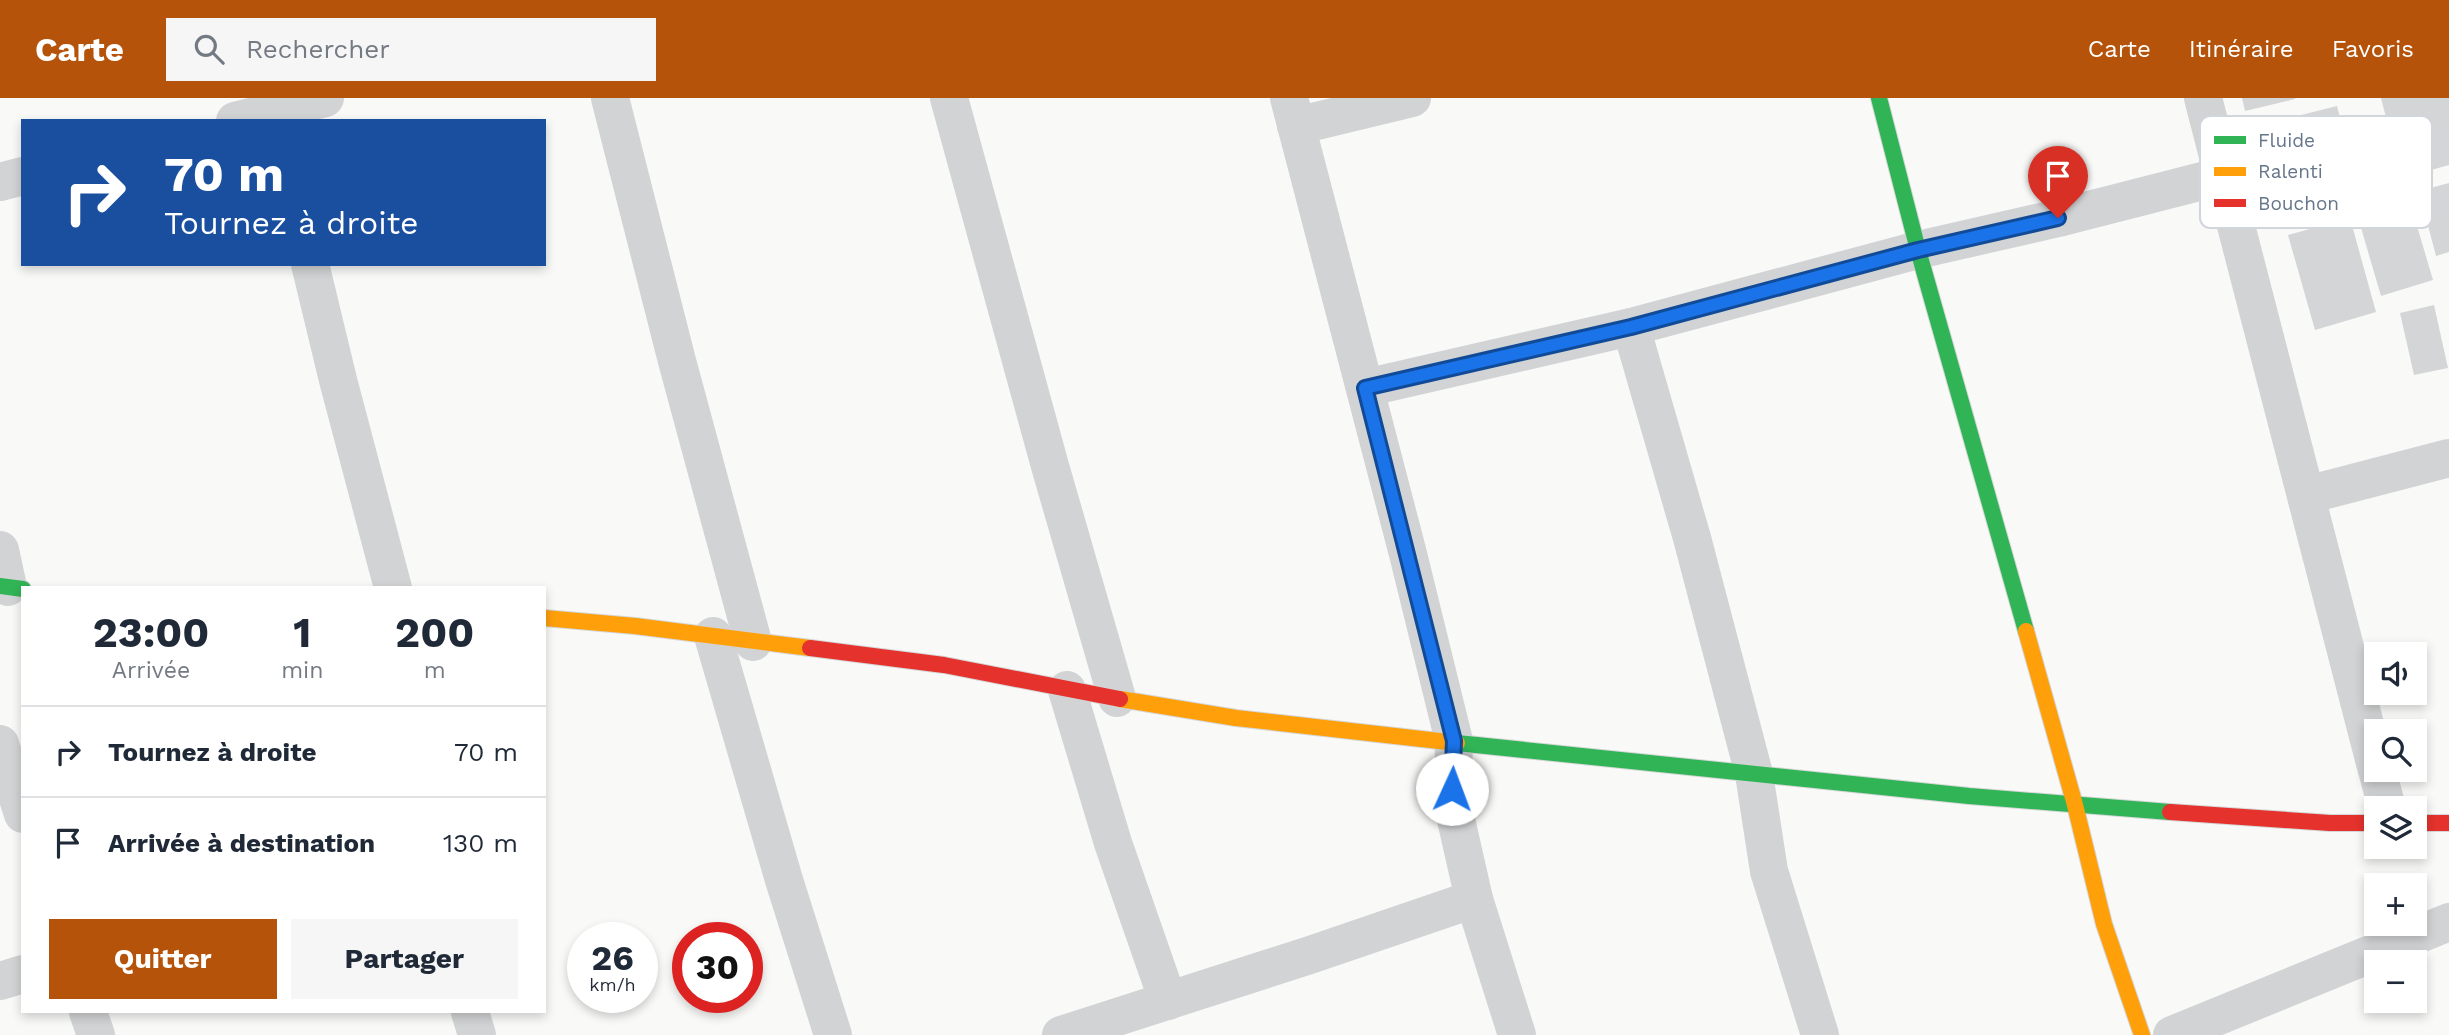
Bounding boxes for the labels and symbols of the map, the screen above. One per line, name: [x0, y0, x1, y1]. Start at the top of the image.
legend: [2200, 116, 2432, 228]
text: Fluide: [2258, 129, 2315, 152]
pin: [2028, 146, 2088, 218]
text: Ralenti: [2258, 160, 2323, 183]
text: Bouchon: [2258, 192, 2339, 215]
position arrow: [1415, 752, 1489, 826]
speed limit sign: 30: [672, 922, 763, 1013]

